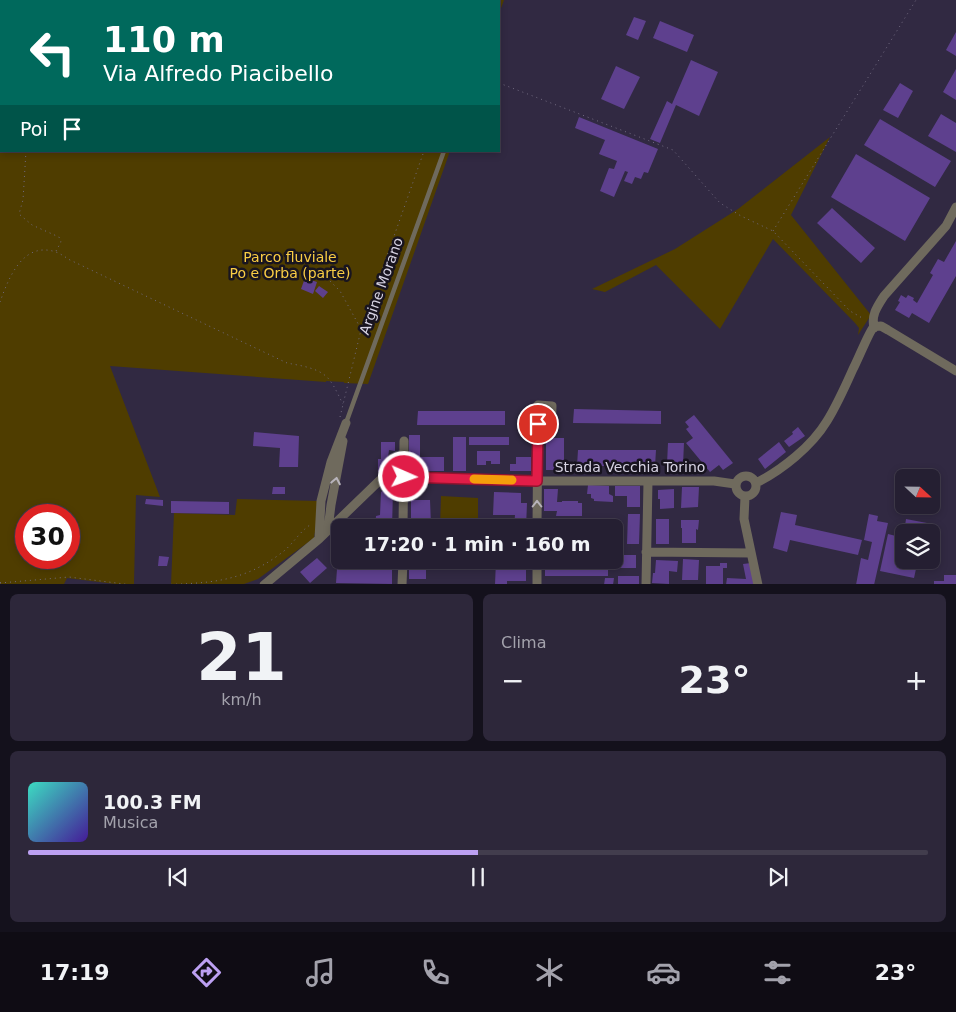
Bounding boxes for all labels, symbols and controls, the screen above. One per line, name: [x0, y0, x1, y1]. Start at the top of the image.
icon: left: [20, 20, 85, 85]
text: 110 m: [103, 20, 225, 60]
text: Via Alfredo Piacibello: [103, 61, 333, 86]
icon: arrive: [58, 115, 86, 143]
text: Poi: [20, 118, 48, 140]
street label: Argine Morano: [356, 235, 406, 337]
park label: Parco fluviale Po e Orba (parte): [230, 249, 350, 281]
pin: [517, 403, 559, 445]
icon: arrive: [524, 410, 552, 438]
position arrow: [377, 450, 429, 502]
street label: Strada Vecchia Torino: [555, 459, 705, 475]
north arrow: [895, 469, 940, 514]
map controls: [895, 469, 940, 569]
one-way arrow: [330, 477, 340, 485]
one-way arrow: [532, 500, 542, 508]
speed limit sign: 30: [15, 504, 80, 569]
button: layers: [895, 524, 940, 569]
text: 17:20 · 1 min · 160 m: [363, 533, 591, 555]
text: 21: [196, 620, 287, 695]
text: Clima: [501, 633, 546, 652]
text: 23°: [679, 658, 750, 702]
text: −: [501, 664, 524, 697]
text: +: [905, 664, 928, 697]
text: km/h: [221, 690, 262, 709]
text: 100.3 FM: [103, 791, 202, 813]
text: Musica: [103, 813, 158, 832]
icon: previous: [164, 863, 192, 891]
icon: pause: [464, 863, 492, 891]
icon: next: [764, 863, 792, 891]
icon: directions: [189, 955, 224, 990]
icon: music: [303, 955, 338, 990]
icon: phone: [418, 955, 453, 990]
icon: climate: [532, 955, 567, 990]
icon: car: [646, 955, 681, 990]
icon: filters: [760, 955, 795, 990]
text: 17:19: [40, 960, 110, 985]
text: 23°: [875, 960, 916, 985]

